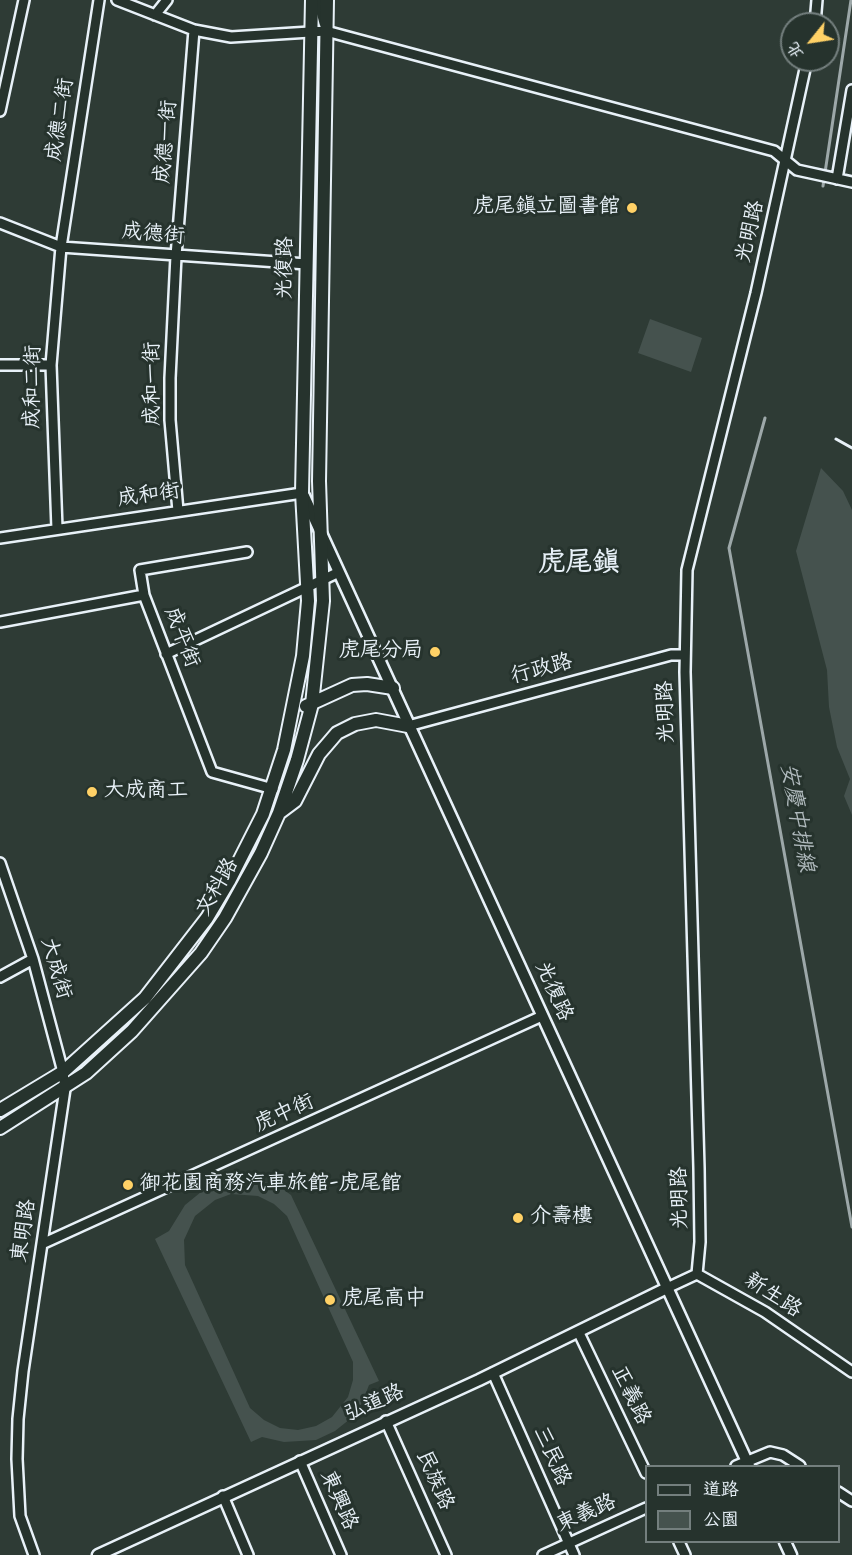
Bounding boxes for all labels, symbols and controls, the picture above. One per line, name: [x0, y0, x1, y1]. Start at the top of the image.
north arrow: [780, 12, 840, 72]
text: 北: [781, 37, 811, 63]
street label: 成德二街: [43, 77, 81, 163]
street label: 成德一街: [152, 99, 184, 185]
place label: 虎尾鎮立圖書館: [473, 195, 620, 221]
street label: 光明路: [733, 198, 771, 266]
marker: 虎尾鎮立圖書館: [625, 201, 639, 215]
street label: 成德街: [121, 221, 185, 251]
street label: 光復路: [274, 236, 300, 300]
street label: 成和一街: [141, 342, 167, 426]
street label: 成和二街: [22, 345, 48, 429]
street label: 成和街: [116, 480, 182, 514]
district label: 虎尾鎮: [539, 549, 619, 581]
street label: 成平街: [157, 604, 203, 672]
place label: 虎尾分局: [339, 639, 423, 665]
marker: 虎尾分局: [428, 645, 442, 659]
street label: 行政路: [508, 651, 576, 691]
street label: 光明路: [654, 680, 682, 744]
water label: 安慶中排線: [772, 762, 818, 874]
place label: 大成商工: [104, 779, 188, 805]
marker: 大成商工: [85, 785, 99, 799]
street label: 文科路: [192, 854, 246, 922]
street label: 大成街: [33, 935, 75, 1003]
street label: 光復路: [528, 958, 576, 1026]
street label: 虎中街: [251, 1091, 319, 1139]
street label: 光明路: [669, 1166, 695, 1230]
place label: 御花園商務汽車旅館-虎尾館: [140, 1172, 402, 1198]
marker: 御花園商務汽車旅館-虎尾館: [121, 1178, 135, 1192]
street label: 東明路: [9, 1198, 43, 1264]
place label: 介壽樓: [530, 1205, 593, 1231]
marker: 介壽樓: [511, 1211, 525, 1225]
street label: 新生路: [739, 1269, 805, 1325]
place label: 虎尾高中: [342, 1287, 426, 1313]
marker: 虎尾高中: [323, 1293, 337, 1307]
street label: 正義路: [604, 1362, 654, 1430]
street label: 弘道路: [341, 1381, 409, 1429]
street label: 三民路: [526, 1423, 574, 1491]
street label: 民族路: [409, 1447, 457, 1515]
legend: [645, 1465, 840, 1543]
street label: 東興路: [313, 1467, 361, 1535]
text: 道路: [703, 1476, 739, 1505]
street label: 東義路: [553, 1491, 621, 1539]
text: 公園: [703, 1506, 739, 1535]

